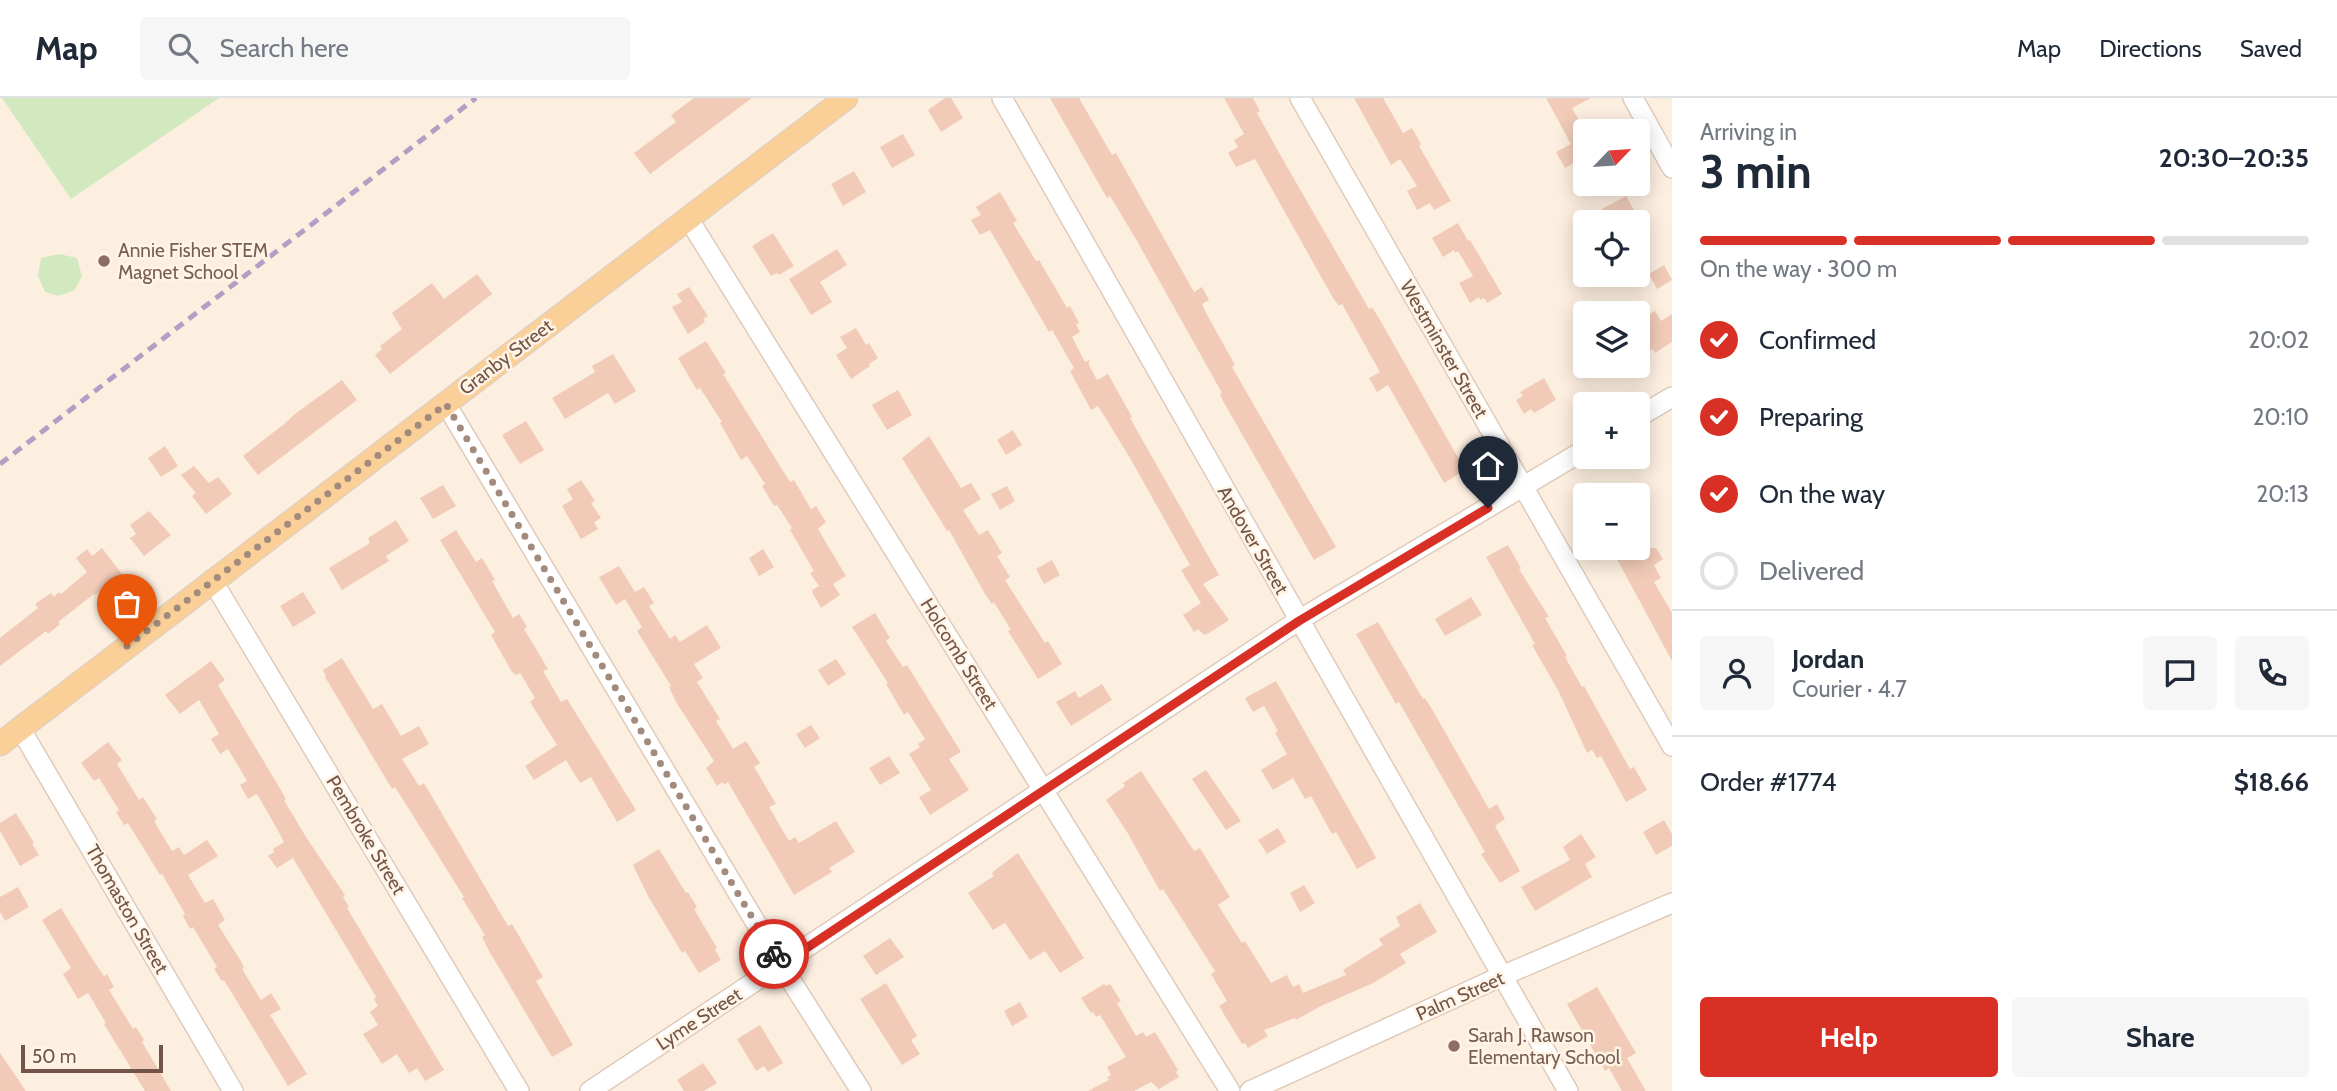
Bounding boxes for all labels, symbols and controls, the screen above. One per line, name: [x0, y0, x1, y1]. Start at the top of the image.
search box: [140, 17, 630, 80]
text: Map: [35, 28, 98, 68]
icon: search: [164, 29, 202, 67]
text: Search here: [220, 32, 349, 64]
text: Map: [2017, 34, 2061, 63]
text: Directions: [2099, 34, 2202, 63]
text: Saved: [2240, 34, 2302, 63]
text: Arriving in: [1700, 118, 1797, 146]
north arrow: [1573, 119, 1650, 196]
map controls: [1573, 119, 1650, 560]
text: 20:30–20:35: [2159, 142, 2309, 174]
text: 3 min: [1700, 144, 1812, 200]
button: locate: [1573, 210, 1650, 287]
place label: Annie Fisher STEM Magnet School: [118, 239, 268, 284]
marker: Annie Fisher STEM Magnet School: [96, 253, 112, 269]
text: On the way · 300 m: [1700, 255, 1897, 283]
street label: Westminster Street: [1395, 276, 1493, 423]
button: layers: [1573, 301, 1650, 378]
street label: Granby Street: [455, 314, 558, 400]
icon: check: [1700, 321, 1738, 359]
text: Confirmed: [1759, 324, 1876, 356]
text: 20:02: [2248, 326, 2309, 354]
button: +: [1573, 392, 1650, 469]
icon: check: [1700, 398, 1738, 436]
text: Preparing: [1759, 401, 1863, 433]
text: 20:10: [2253, 403, 2309, 431]
pin: [1458, 436, 1518, 508]
icon: home: [1469, 447, 1507, 485]
icon: check: [1700, 475, 1738, 513]
text: On the way: [1759, 478, 1885, 510]
text: 20:13: [2256, 480, 2309, 508]
street label: Andover Street: [1213, 482, 1294, 599]
button: −: [1573, 483, 1650, 560]
text: Delivered: [1759, 555, 1864, 587]
pin: [97, 574, 157, 646]
icon: bag: [108, 585, 146, 623]
street label: Holcomb Street: [916, 594, 1003, 715]
button: person: [1700, 636, 1774, 710]
button: chat: [2143, 636, 2217, 710]
button: phone: [2235, 636, 2309, 710]
text: Jordan: [1792, 643, 1864, 675]
text: Courier · 4.7: [1792, 675, 1907, 703]
text: Order #1774: [1700, 766, 1837, 798]
text: $18.66: [2234, 766, 2309, 798]
street label: Pembroke Street: [321, 771, 411, 899]
street label: Thomaston Street: [81, 840, 173, 978]
courier: [739, 919, 809, 989]
icon: bike: [755, 935, 793, 973]
street label: Palm Street: [1412, 966, 1508, 1026]
street label: Lyme Street: [652, 983, 747, 1055]
button: Help: [1700, 997, 1998, 1077]
button: Share: [2012, 997, 2309, 1077]
place label: Sarah J. Rawson Elementary School: [1468, 1024, 1621, 1069]
marker: Sarah J. Rawson Elementary School: [1446, 1038, 1462, 1054]
scale bar: [21, 1042, 163, 1074]
text: 50 m: [32, 1045, 76, 1068]

